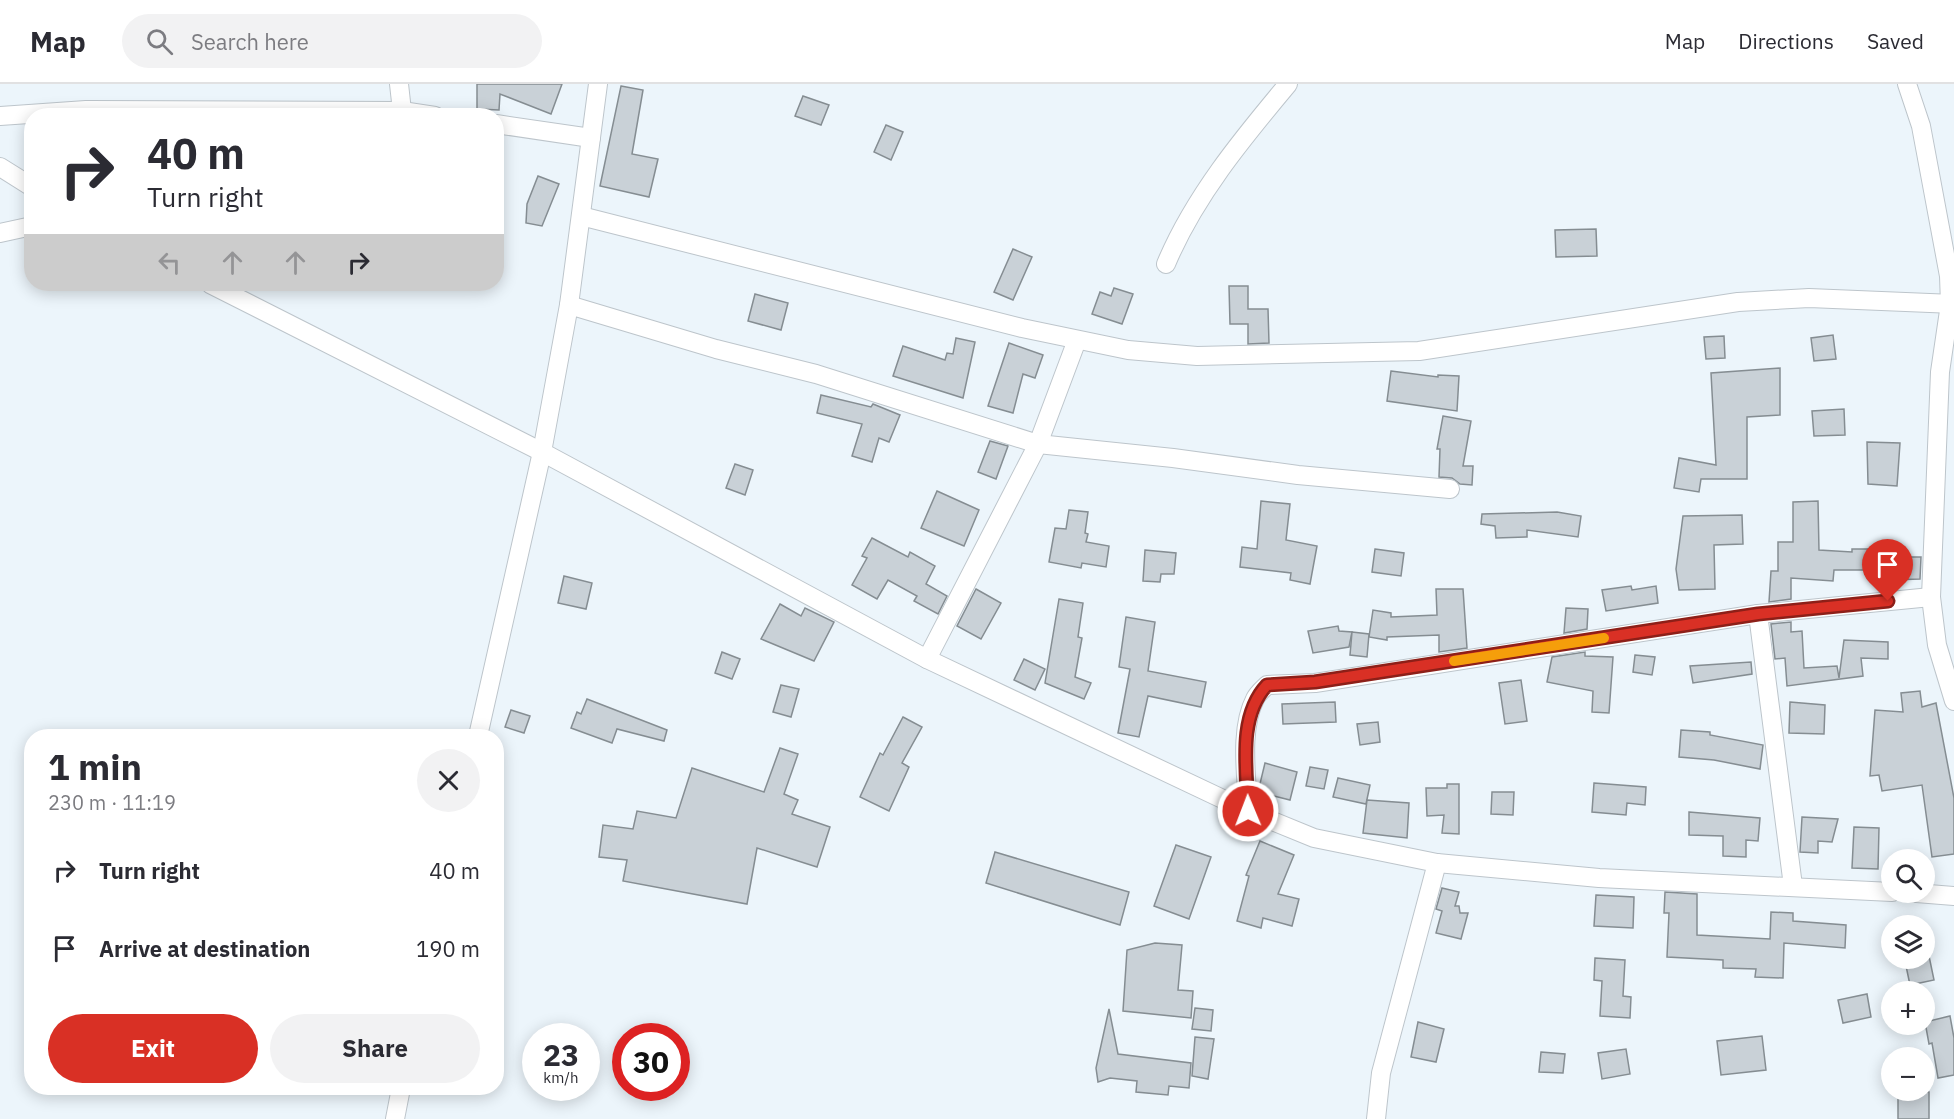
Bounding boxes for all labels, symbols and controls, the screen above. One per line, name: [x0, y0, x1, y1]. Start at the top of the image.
search box: [122, 14, 542, 68]
text: Map: [30, 23, 86, 60]
icon: search: [143, 25, 176, 58]
text: Search here: [191, 27, 309, 56]
text: Map: [1665, 27, 1705, 55]
text: Directions: [1738, 27, 1834, 55]
text: Saved: [1867, 27, 1924, 55]
text: 40 m: [147, 126, 245, 181]
icon: right: [48, 132, 126, 210]
text: Turn right: [147, 179, 264, 214]
icon: left: [153, 246, 186, 279]
icon: ahead: [216, 246, 249, 279]
icon: ahead: [279, 246, 312, 279]
icon: right: [342, 246, 375, 279]
pin: [1862, 539, 1913, 601]
icon: arrive: [1871, 548, 1904, 581]
text: 1 min: [48, 743, 142, 790]
button: close: [417, 749, 480, 812]
position arrow: [1216, 779, 1280, 843]
text: 230 m · 11:19: [48, 789, 176, 816]
map controls: [1881, 849, 1935, 1101]
button: search: [1881, 849, 1935, 903]
icon: right: [48, 854, 81, 887]
text: Turn right: [99, 856, 200, 885]
text: 40 m: [429, 856, 480, 885]
button: layers: [1881, 915, 1935, 969]
icon: arrive: [48, 932, 81, 965]
text: Arrive at destination: [99, 934, 310, 963]
text: 190 m: [416, 934, 480, 963]
button: +: [1881, 981, 1935, 1035]
button: Exit: [48, 1014, 258, 1083]
button: Share: [270, 1014, 480, 1083]
speed limit sign: 30: [612, 1023, 690, 1101]
text: 23: [543, 1035, 579, 1074]
button: −: [1881, 1047, 1935, 1101]
text: km/h: [543, 1068, 579, 1087]

